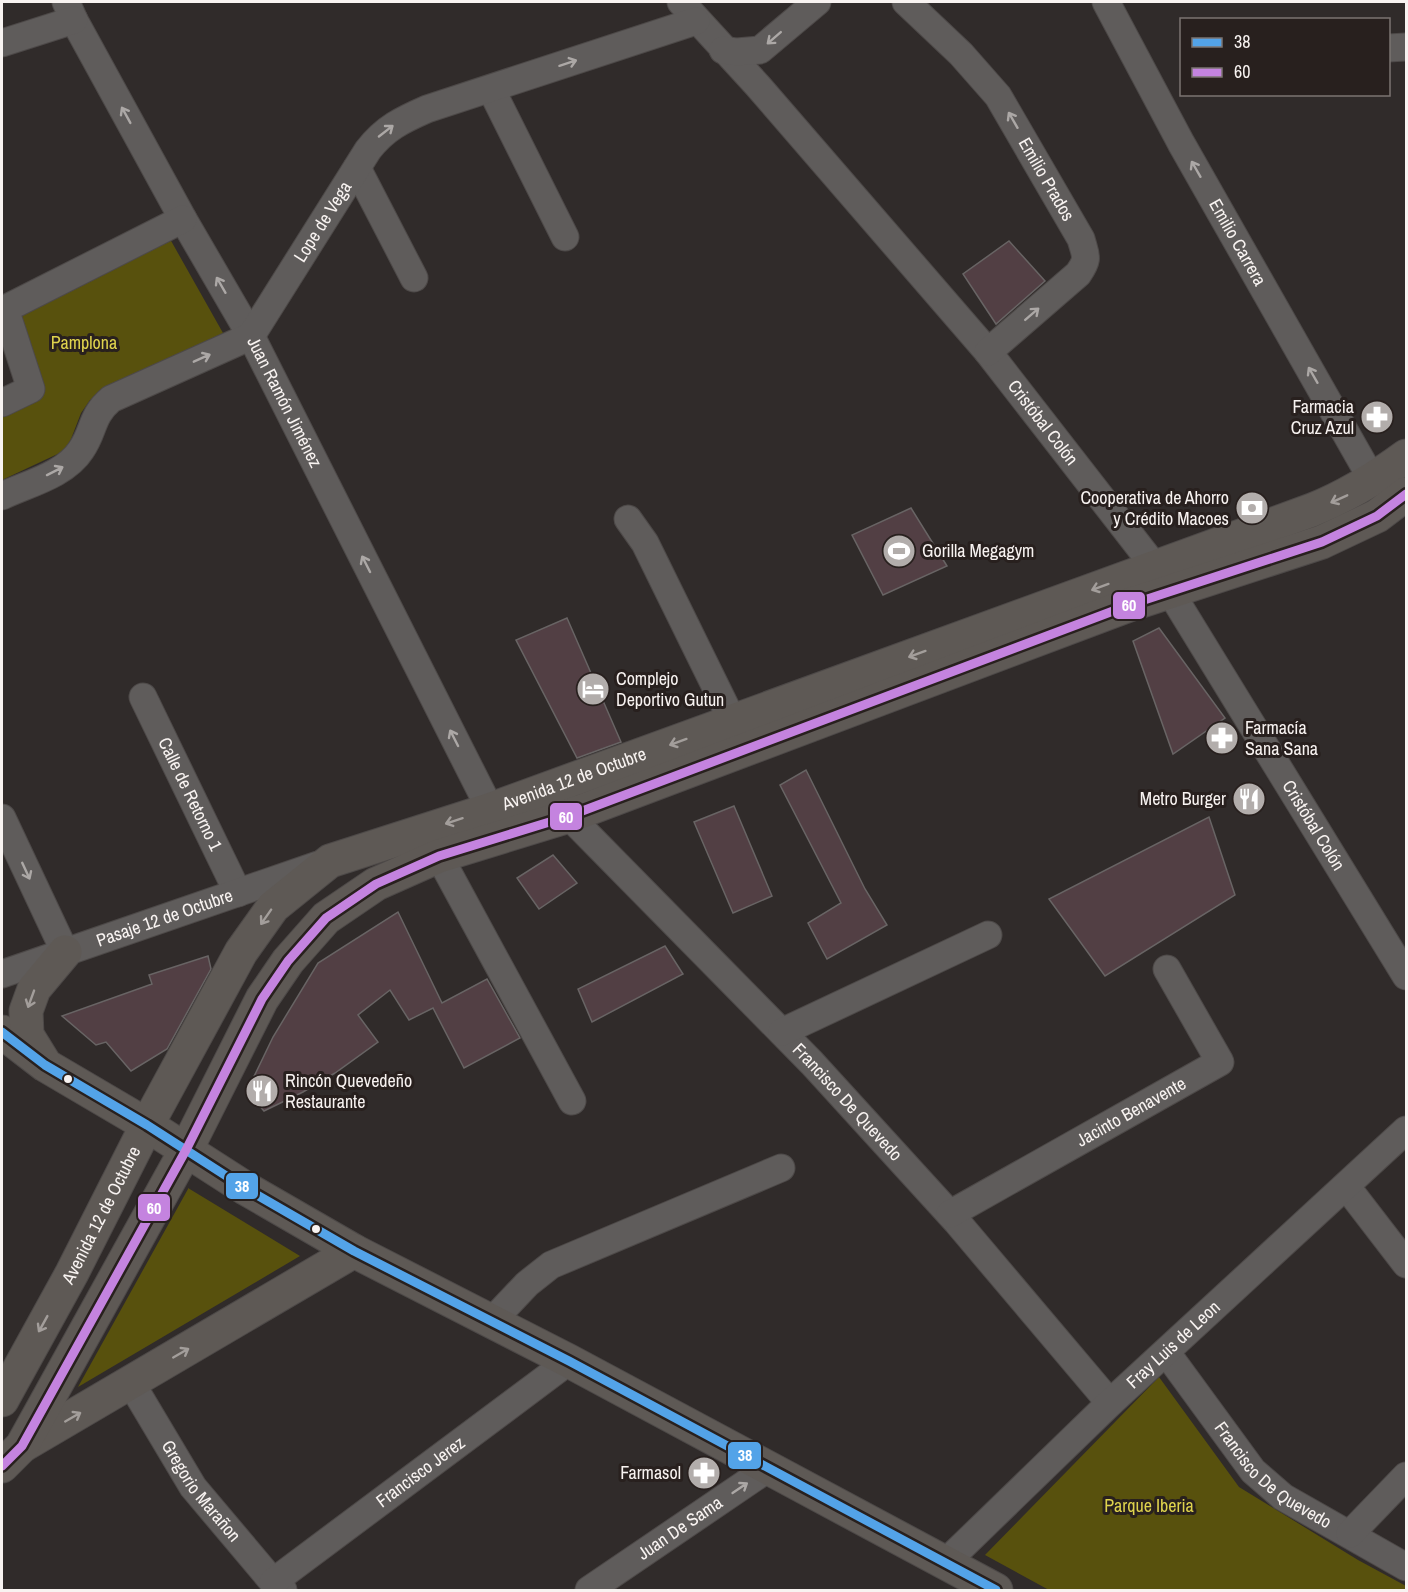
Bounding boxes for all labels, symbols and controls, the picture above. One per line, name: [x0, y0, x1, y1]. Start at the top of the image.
legend: [1180, 18, 1390, 96]
text: 38: [1234, 29, 1250, 54]
one-way arrow: [767, 31, 782, 45]
one-way arrow: [558, 57, 577, 68]
text: 60: [1234, 59, 1250, 84]
one-way arrow: [120, 107, 132, 124]
one-way arrow: [1007, 112, 1019, 129]
one-way arrow: [378, 124, 394, 137]
street label: Emilio Prados: [1013, 133, 1081, 225]
one-way arrow: [1190, 161, 1202, 178]
street label: Lope de Vega: [288, 176, 357, 267]
street label: Emilio Carrera: [1203, 194, 1272, 290]
one-way arrow: [215, 277, 227, 294]
one-way arrow: [1024, 307, 1039, 321]
park label: Pamplona: [51, 330, 117, 355]
street label: Juan Ramón Jiménez: [241, 332, 328, 472]
one-way arrow: [193, 351, 211, 362]
one-way arrow: [1307, 367, 1319, 384]
street label: Cristóbal Colón: [1002, 374, 1084, 470]
place label: Farmacia Cruz Azul: [1291, 394, 1354, 440]
pharmacy icon: Farmacia Cruz Azul: [1359, 399, 1395, 435]
one-way arrow: [45, 465, 63, 477]
place label: Cooperativa de Ahorro y Crédito Macoes: [1080, 485, 1229, 531]
bank icon: Cooperativa de Ahorro y Crédito Macoes: [1234, 490, 1270, 526]
one-way arrow: [1331, 493, 1349, 505]
sports icon: Gorilla Megagym: [881, 533, 917, 569]
place label: Gorilla Megagym: [922, 538, 1034, 563]
one-way arrow: [360, 556, 372, 573]
one-way arrow: [1091, 582, 1110, 593]
line badge: 60: [1112, 591, 1146, 620]
text: 60: [1122, 594, 1136, 616]
one-way arrow: [908, 650, 927, 661]
place label: Complejo Deportivo Gutun: [616, 666, 724, 712]
hotel icon: Complejo Deportivo Gutun: [575, 671, 611, 707]
place label: Farmacía Sana Sana: [1245, 715, 1318, 761]
pharmacy icon: Farmacía Sana Sana: [1204, 720, 1240, 756]
one-way arrow: [448, 730, 459, 748]
street label: Calle de Retorno 1: [152, 733, 229, 856]
one-way arrow: [669, 737, 688, 748]
street label: Avenida 12 de Octubre: [498, 741, 650, 817]
street label: Cristóbal Colón: [1277, 775, 1351, 875]
restaurant icon: Metro Burger: [1231, 781, 1267, 817]
place label: Metro Burger: [1140, 786, 1226, 811]
line badge: 60: [549, 802, 583, 831]
text: 60: [559, 806, 573, 828]
one-way arrow: [445, 816, 464, 827]
one-way arrow: [20, 862, 32, 880]
street label: Pasaje 12 de Octubre: [93, 882, 236, 953]
one-way arrow: [260, 908, 272, 924]
one-way arrow: [24, 989, 35, 1008]
street label: Francisco De Quevedo: [787, 1037, 908, 1166]
place label: Rincón Quevedeño Restaurante: [285, 1068, 412, 1114]
street label: Jacinto Benavente: [1072, 1071, 1190, 1152]
unlabelled marker: [62, 1073, 74, 1085]
restaurant icon: Rincón Quevedeño Restaurante: [244, 1073, 280, 1109]
street label: Avenida 12 de Octubre: [55, 1141, 146, 1289]
line badge: 38: [225, 1172, 259, 1200]
text: 38: [235, 1175, 249, 1197]
line badge: 60: [137, 1193, 171, 1222]
text: 60: [147, 1197, 161, 1219]
unlabelled marker: [310, 1223, 322, 1235]
street label: Fray Luis de Leon: [1121, 1295, 1225, 1394]
one-way arrow: [37, 1315, 49, 1332]
one-way arrow: [172, 1347, 189, 1359]
one-way arrow: [64, 1410, 81, 1422]
street label: Francisco De Quevedo: [1209, 1416, 1336, 1534]
street label: Francisco Jerez: [371, 1430, 470, 1513]
street label: Gregorio Marañon: [156, 1435, 247, 1547]
line badge: 38: [727, 1441, 762, 1470]
text: 38: [738, 1444, 752, 1466]
pharmacy icon: Farmasol: [686, 1455, 722, 1491]
place label: Farmasol: [620, 1460, 681, 1485]
one-way arrow: [731, 1481, 748, 1494]
street label: Juan De Sama: [632, 1490, 727, 1566]
park label: Parque Iberia: [1104, 1493, 1194, 1518]

